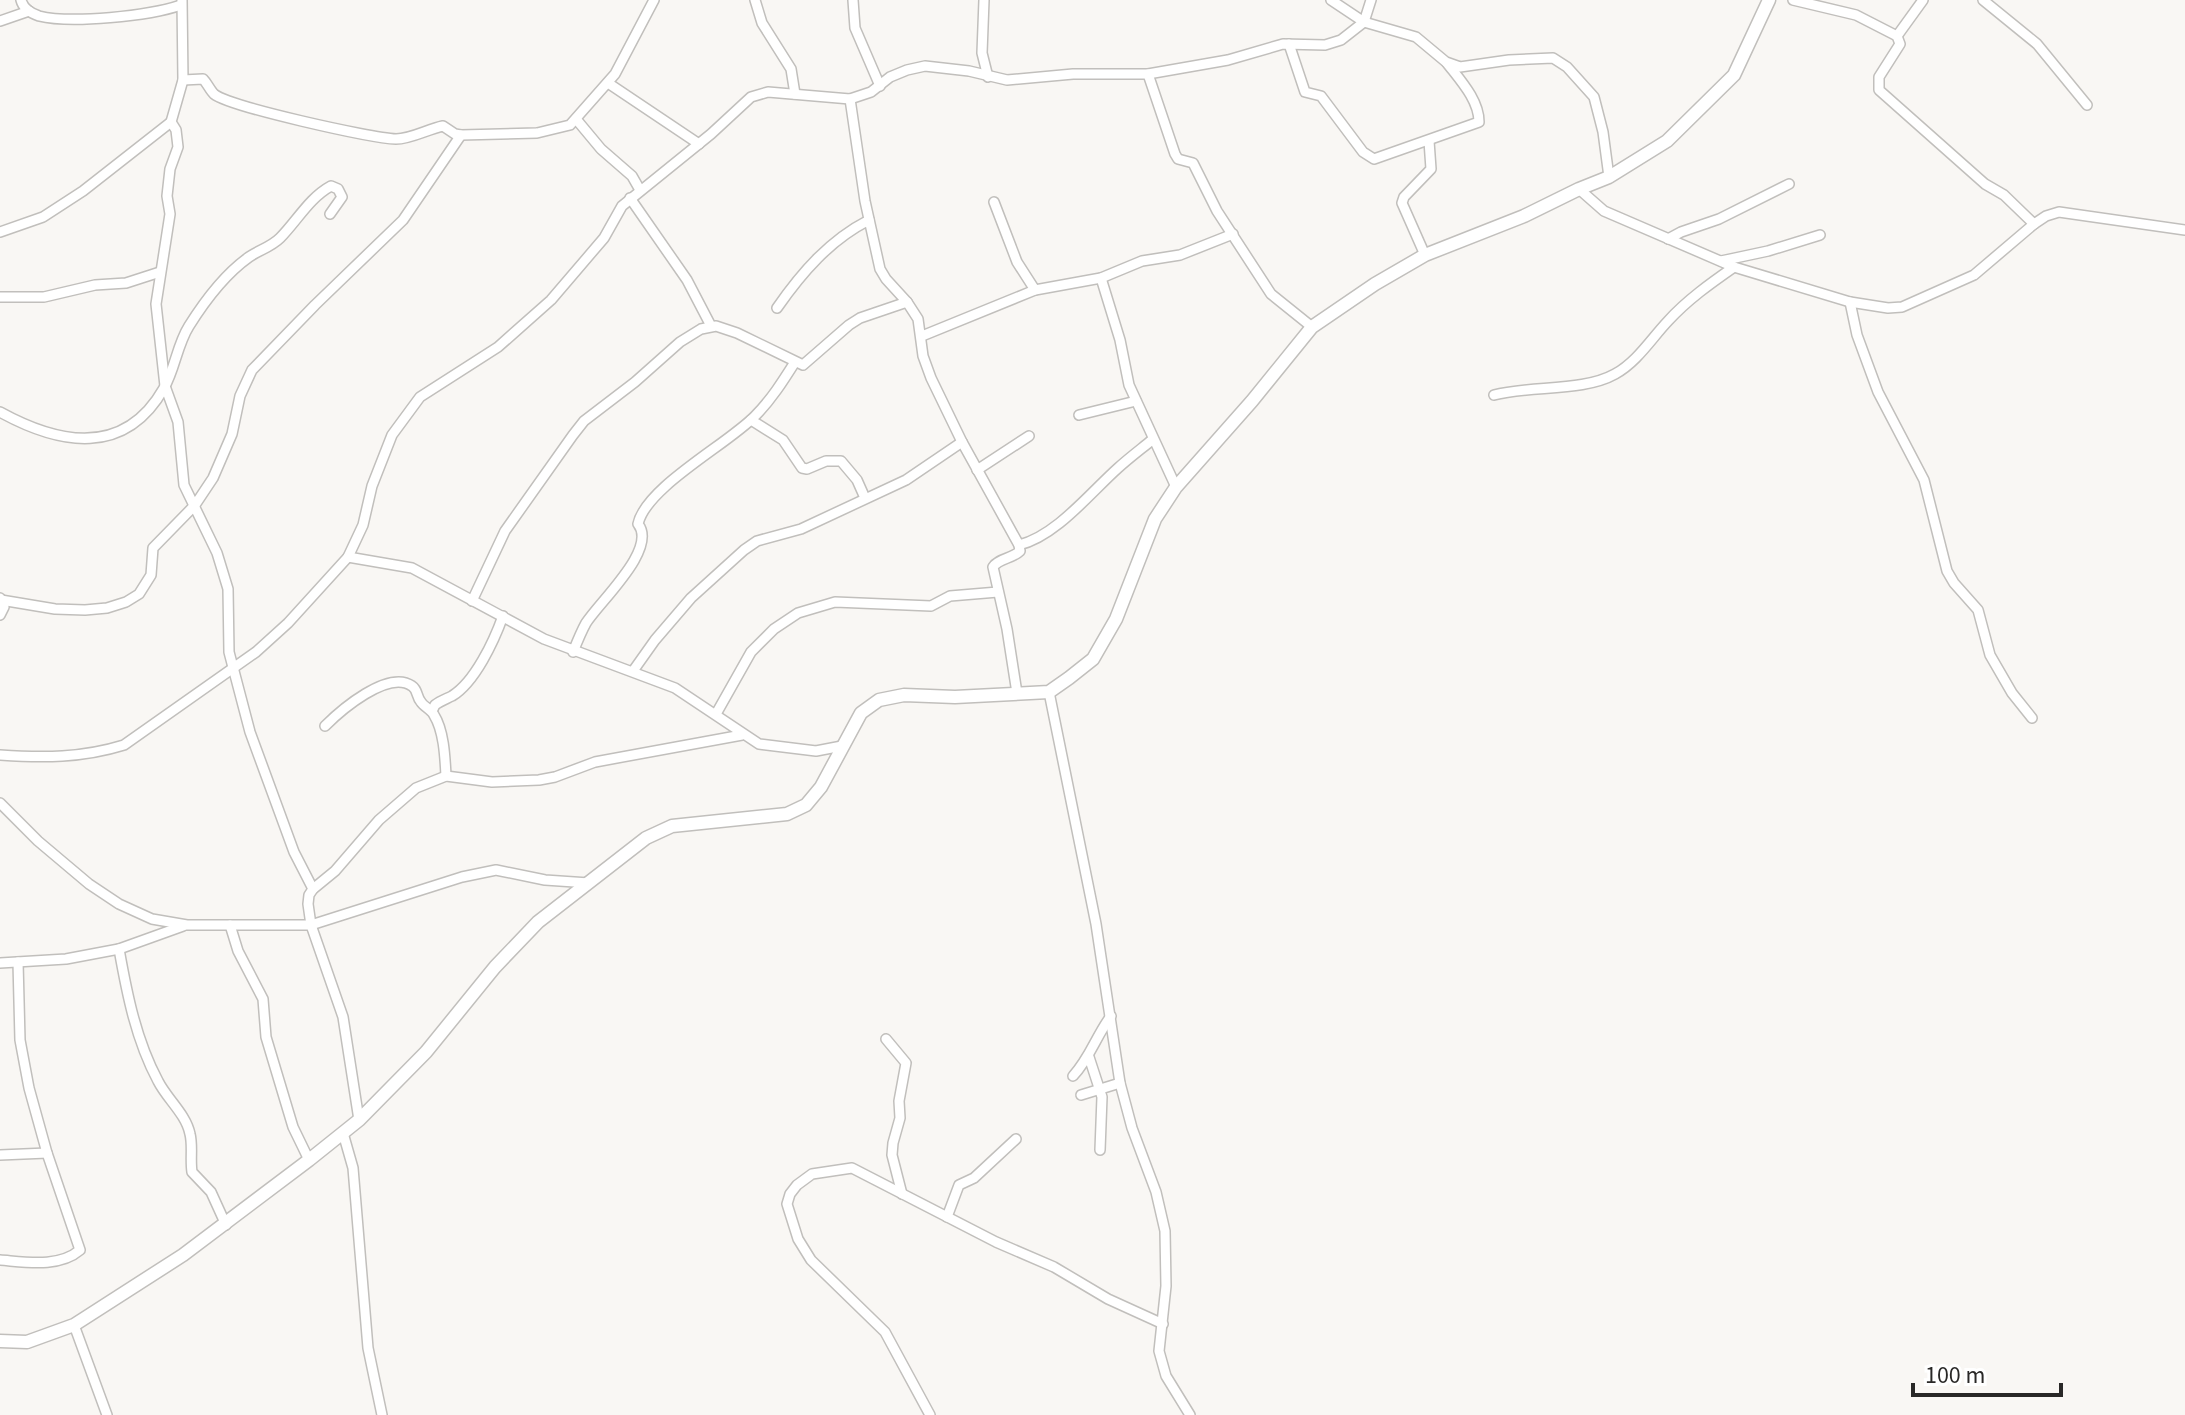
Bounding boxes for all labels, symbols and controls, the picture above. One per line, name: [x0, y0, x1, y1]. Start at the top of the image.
scale bar: [1913, 1347, 2061, 1397]
text: 100 m: [1925, 1358, 1985, 1393]

